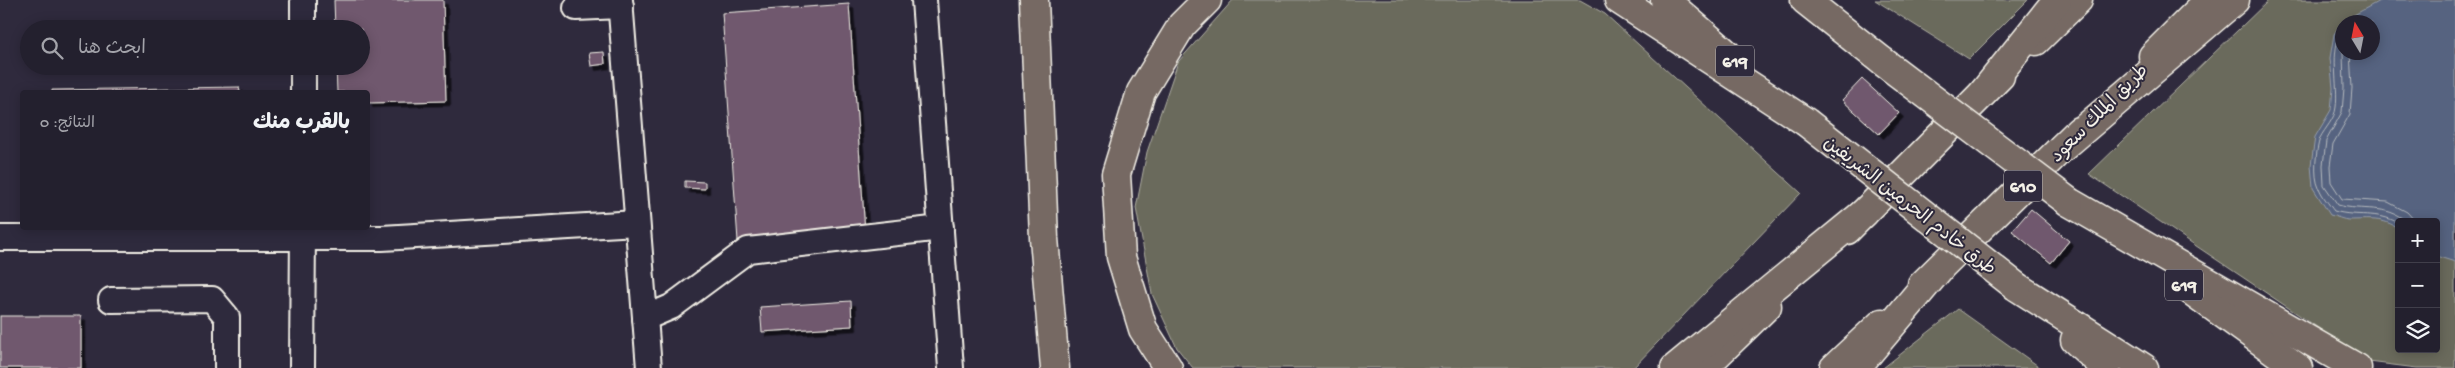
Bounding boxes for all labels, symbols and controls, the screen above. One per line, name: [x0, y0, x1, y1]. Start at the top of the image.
north arrow: [2335, 15, 2380, 60]
search box: [20, 20, 370, 75]
icon: search: [38, 34, 66, 62]
text: ابحث هنا: [78, 38, 146, 61]
road number: 619: [1716, 46, 1754, 76]
street label: طريق الملك سعود: [2046, 60, 2155, 169]
text: بالقرب منك: [253, 112, 350, 137]
text: النتائج: 0: [40, 115, 95, 134]
street label: طرق خادم الحرمين الشريفين: [1818, 132, 2000, 281]
road number: 610: [2004, 170, 2042, 202]
map controls: [2395, 218, 2440, 353]
button: +: [2395, 218, 2440, 263]
button: −: [2395, 263, 2440, 308]
road number: 619: [2165, 270, 2203, 300]
button: layers: [2395, 308, 2440, 353]

